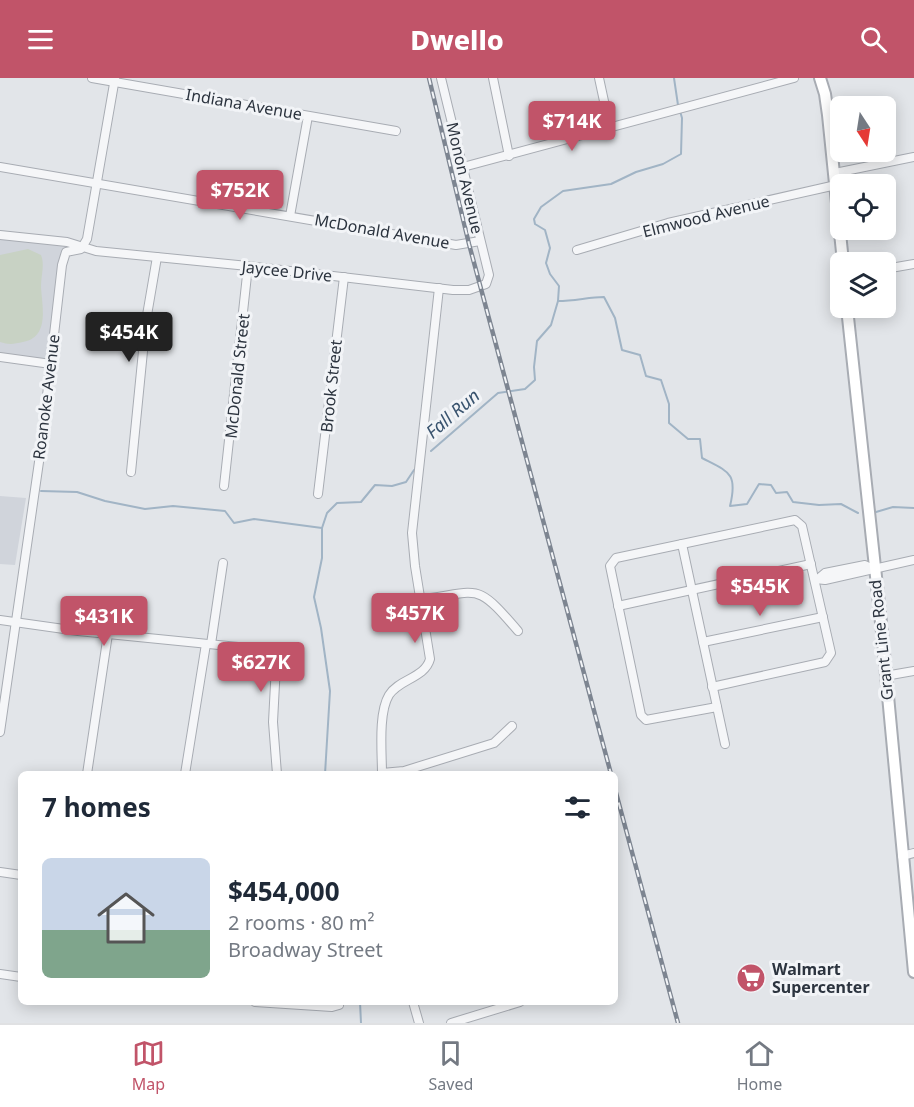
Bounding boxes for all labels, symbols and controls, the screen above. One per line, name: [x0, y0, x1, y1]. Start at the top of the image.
text: Dwello: [410, 21, 504, 58]
icon: menu: [24, 23, 57, 56]
icon: search: [857, 23, 890, 56]
street label: Indiana Avenue: [184, 83, 304, 125]
north arrow: [830, 96, 896, 162]
map controls: [830, 96, 896, 318]
pin: $714K: [530, 101, 614, 152]
text: $714K: [542, 107, 602, 134]
street label: Monon Avenue: [441, 120, 489, 236]
pin: $752K: [198, 170, 282, 221]
button: locate: [830, 174, 896, 240]
text: $752K: [210, 176, 270, 203]
street label: Elmwood Avenue: [640, 190, 772, 242]
street label: McDonald Avenue: [313, 208, 451, 254]
button: layers: [830, 252, 896, 318]
street label: Jaycee Drive: [239, 255, 333, 287]
pin: $454K: [87, 312, 171, 363]
street label: McDonald Street: [220, 312, 255, 439]
text: $454K: [99, 318, 159, 345]
street label: Roanoke Avenue: [27, 333, 65, 461]
street label: Brook Street: [315, 338, 347, 434]
water label: Fall Run: [420, 383, 484, 443]
pin: $545K: [718, 566, 802, 617]
text: $545K: [730, 572, 790, 599]
street label: Grant Line Road: [864, 579, 898, 701]
pin: $457K: [373, 593, 457, 644]
pin: $431K: [62, 596, 146, 647]
text: $457K: [385, 599, 445, 626]
text: $431K: [74, 602, 134, 629]
pin: $627K: [219, 642, 303, 693]
text: $627K: [231, 648, 291, 675]
text: 7 homes: [42, 789, 151, 825]
icon: filters: [561, 791, 594, 824]
text: $454,000: [228, 873, 340, 909]
icon: home: [90, 882, 162, 954]
text: 2 rooms · 80 m²: [228, 909, 375, 936]
text: Broadway Street: [228, 936, 383, 963]
place label: Walmart Supercenter: [772, 958, 870, 998]
supermarket icon: Walmart Supercenter: [735, 962, 767, 994]
tab: Map: [132, 1037, 165, 1095]
tab: Saved: [429, 1037, 473, 1095]
tab: Home: [737, 1037, 782, 1095]

